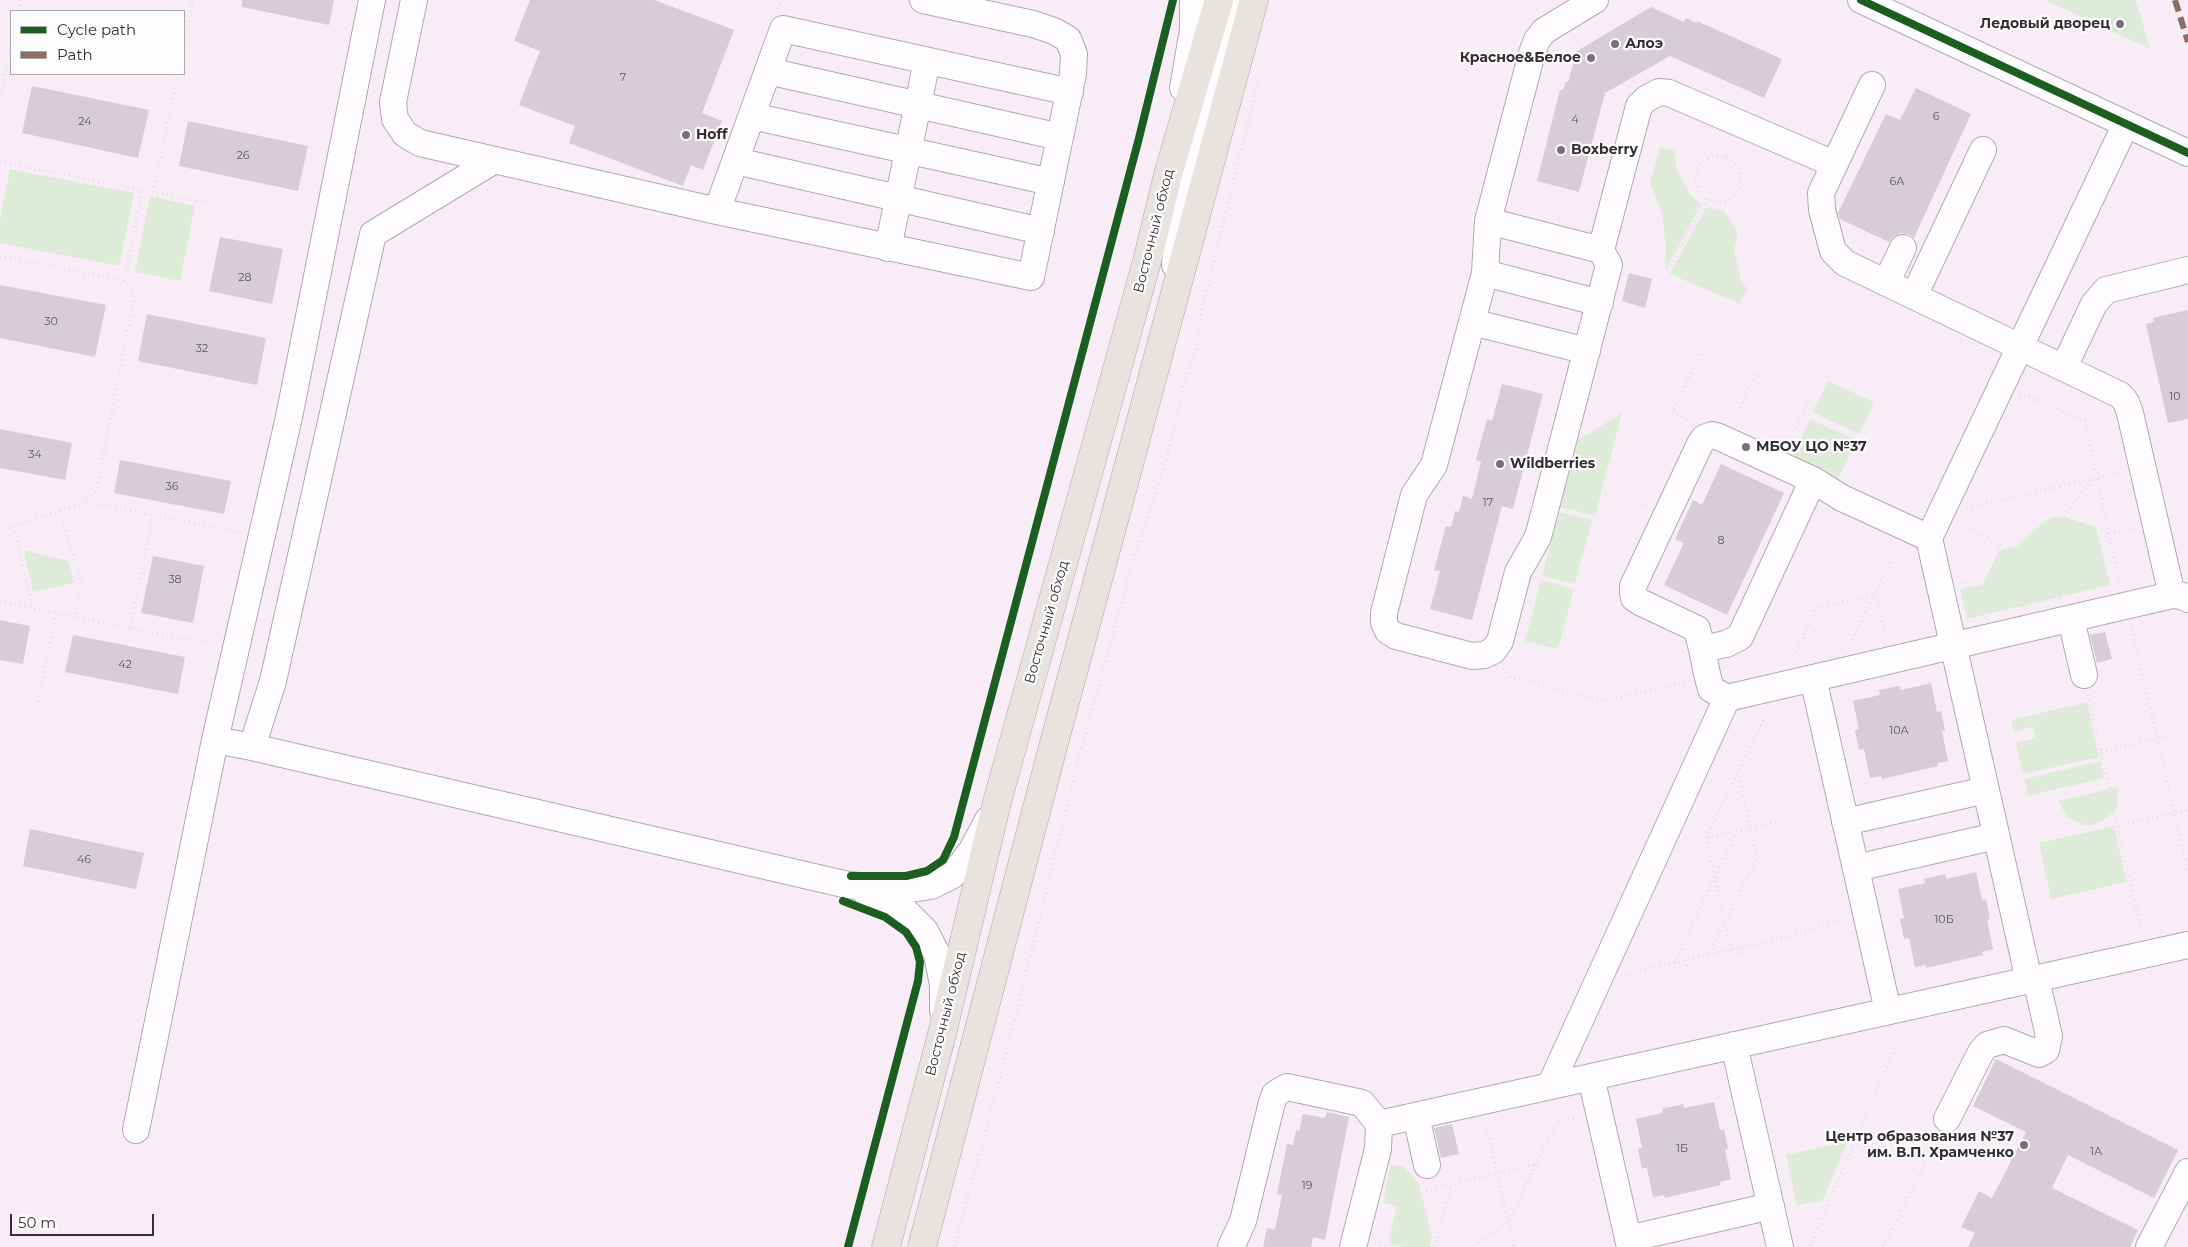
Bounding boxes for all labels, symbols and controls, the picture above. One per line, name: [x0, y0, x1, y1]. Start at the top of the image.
legend: [10, 10, 185, 75]
place label: Ледовый дворец: [1980, 16, 2110, 32]
marker: Ледовый дворец: [2114, 18, 2126, 30]
text: Cycle path: [57, 20, 136, 39]
place label: Алоэ: [1625, 36, 1663, 52]
marker: Алоэ: [1609, 38, 1621, 50]
text: Path: [57, 45, 93, 64]
place label: Красное&Белое: [1460, 50, 1581, 66]
marker: Красное&Белое: [1585, 52, 1597, 64]
house number: 7: [620, 71, 626, 85]
house number: 6: [1933, 110, 1939, 124]
house number: 4: [1571, 113, 1579, 127]
house number: 24: [78, 115, 92, 129]
place label: Hoff: [696, 127, 727, 143]
marker: Hoff: [680, 129, 692, 141]
place label: Boxberry: [1571, 142, 1638, 158]
marker: Boxberry: [1555, 144, 1567, 156]
house number: 26: [237, 149, 249, 163]
street label: Восточный обход: [1130, 167, 1178, 295]
house number: 6А: [1890, 175, 1904, 189]
house number: 28: [238, 271, 252, 285]
house number: 30: [44, 315, 58, 329]
house number: 32: [196, 342, 208, 356]
house number: 10: [2169, 390, 2181, 404]
place label: МБОУ ЦО №37: [1756, 439, 1867, 455]
marker: МБОУ ЦО №37: [1740, 441, 1752, 453]
house number: 34: [28, 448, 42, 462]
place label: Wildberries: [1510, 456, 1595, 472]
marker: Wildberries: [1494, 458, 1506, 470]
house number: 36: [166, 480, 178, 494]
house number: 17: [1483, 496, 1493, 510]
house number: 8: [1717, 534, 1725, 548]
street label: Восточный обход: [1021, 558, 1073, 686]
house number: 38: [168, 573, 182, 587]
house number: 42: [118, 658, 132, 672]
house number: 10А: [1889, 724, 1909, 738]
house number: 46: [77, 853, 91, 867]
house number: 10Б: [1934, 913, 1954, 927]
street label: Восточный обход: [922, 950, 970, 1078]
place label: Центр образования №37 им. В.П. Храмченко: [1825, 1129, 2014, 1162]
marker: Центр образования №37 им. В.П. Храмченко: [2018, 1139, 2030, 1151]
house number: 1Б: [1676, 1142, 1688, 1156]
house number: 1А: [2090, 1145, 2102, 1159]
house number: 19: [1302, 1179, 1312, 1193]
scale bar: [12, 1204, 156, 1236]
text: 50 m: [18, 1213, 56, 1232]

